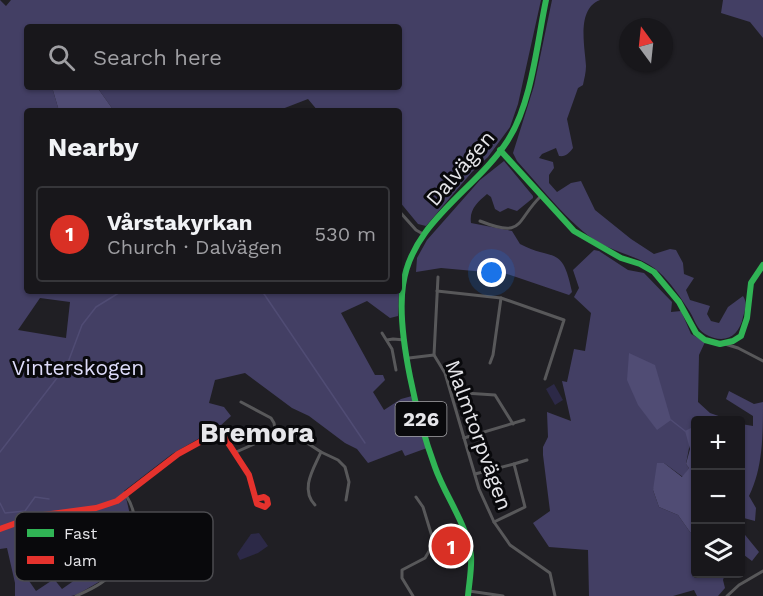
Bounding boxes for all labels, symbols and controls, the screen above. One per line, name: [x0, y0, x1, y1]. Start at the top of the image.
north arrow: [619, 18, 673, 72]
search box: [24, 24, 402, 90]
icon: search: [45, 41, 78, 74]
text: Search here: [93, 45, 222, 70]
street label: Dalvägen: [420, 125, 500, 211]
text: Nearby: [48, 132, 139, 162]
text: Vårstakyrkan: [107, 210, 253, 235]
text: 1: [65, 222, 74, 246]
text: 530 m: [314, 222, 376, 246]
text: Church · Dalvägen: [107, 235, 283, 259]
your location: [477, 258, 506, 287]
park label: Vinterskogen: [12, 355, 144, 380]
street label: Malmtorpvägen: [440, 357, 518, 513]
road number: 226: [396, 402, 446, 436]
map controls: [691, 416, 745, 578]
button: +: [691, 416, 745, 470]
district label: Bremora: [200, 417, 314, 449]
button: −: [691, 470, 745, 524]
legend: [15, 512, 213, 581]
text: Fast: [64, 524, 97, 543]
pin: 1: [432, 524, 470, 568]
button: layers: [691, 524, 745, 578]
text: Jam: [64, 551, 97, 570]

